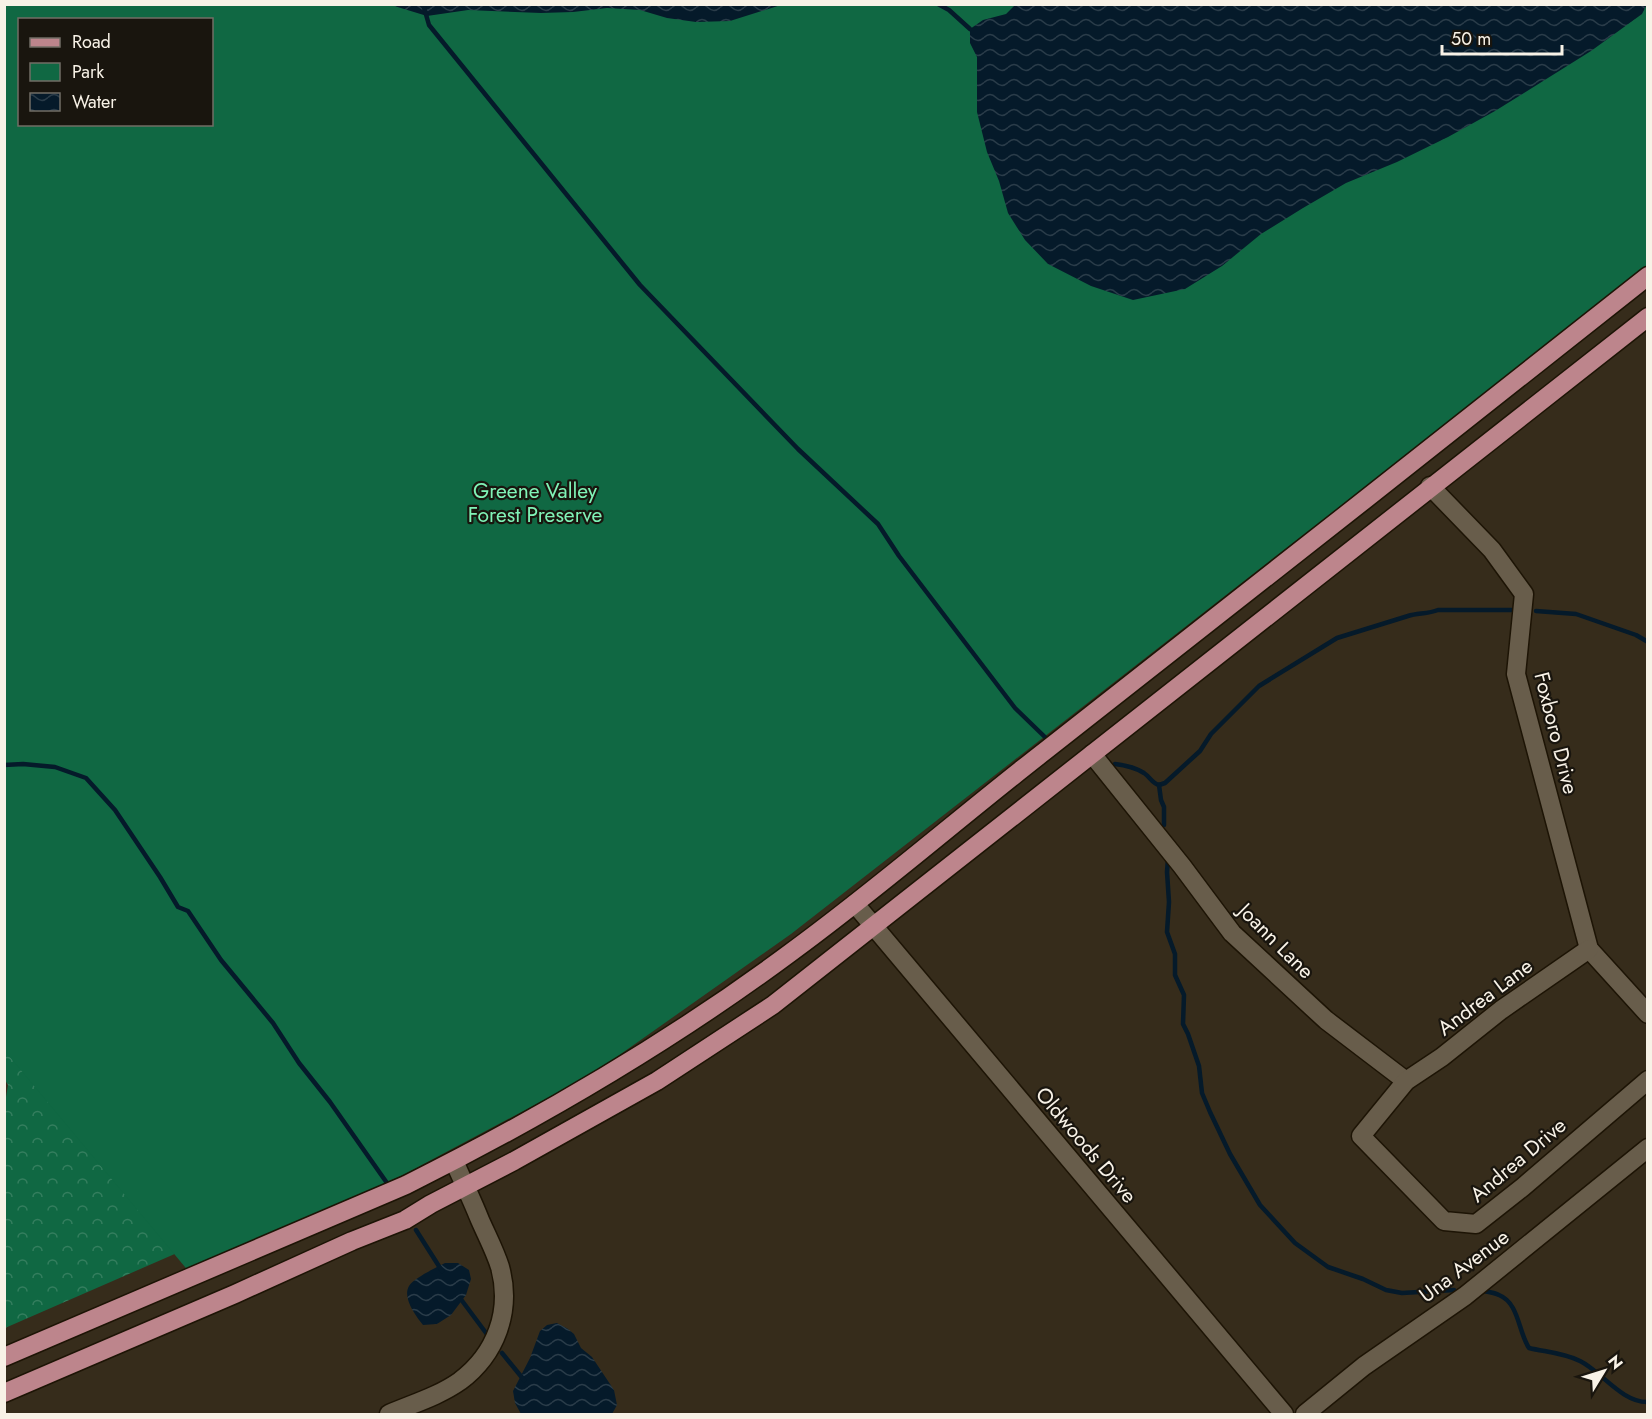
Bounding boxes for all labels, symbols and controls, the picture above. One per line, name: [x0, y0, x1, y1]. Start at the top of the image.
legend: [18, 18, 213, 126]
scale bar: [1442, 18, 1562, 56]
text: 50 m: [1451, 26, 1491, 52]
text: Road: [72, 29, 111, 55]
text: Park: [72, 59, 104, 85]
text: Water: [72, 89, 117, 115]
park label: Greene Valley Forest Preserve: [468, 476, 602, 530]
street label: Foxboro Drive: [1526, 669, 1586, 797]
street label: Joann Lane: [1229, 894, 1321, 986]
street label: Andrea Lane: [1431, 951, 1539, 1043]
street label: Oldwoods Drive: [1028, 1080, 1144, 1210]
street label: Andrea Drive: [1463, 1111, 1573, 1209]
street label: Una Avenue: [1413, 1222, 1515, 1310]
north arrow: [1574, 1341, 1634, 1401]
text: N: [1602, 1350, 1628, 1374]

